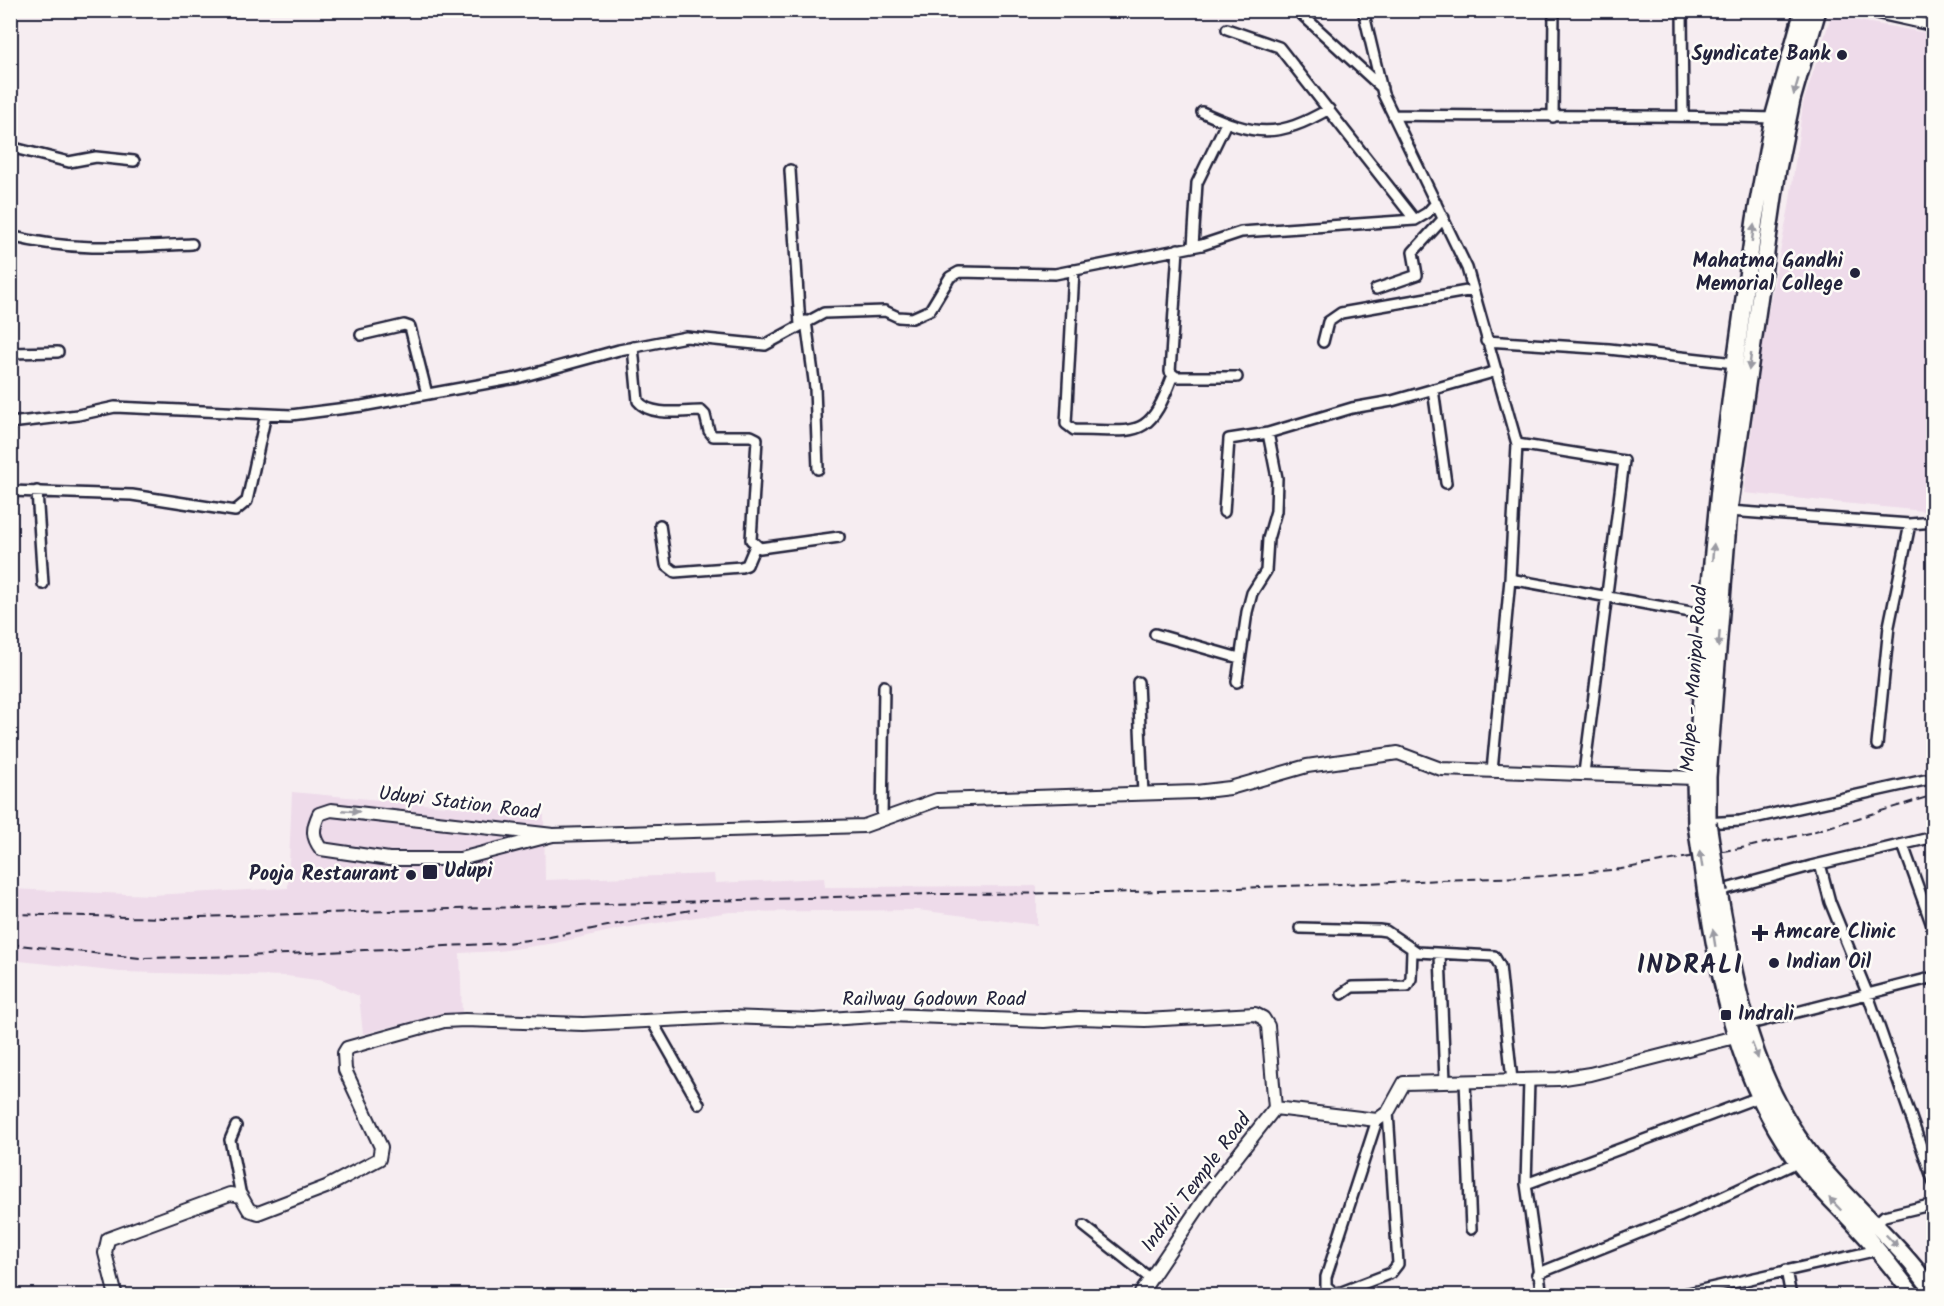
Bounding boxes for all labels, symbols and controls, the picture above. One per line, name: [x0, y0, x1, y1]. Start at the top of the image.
place label: Syndicate Bank: [1691, 39, 1831, 71]
marker: Syndicate Bank: [1835, 48, 1849, 62]
one-way arrow: [1791, 78, 1800, 96]
one-way arrow: [1748, 224, 1757, 243]
place label: Mahatma Gandhi Memorial College: [1692, 246, 1844, 301]
marker: Mahatma Gandhi Memorial College: [1848, 266, 1862, 280]
one-way arrow: [1745, 353, 1755, 372]
one-way arrow: [1708, 542, 1718, 561]
street label: Malpe - Manipal Road: [1673, 584, 1718, 773]
one-way arrow: [1714, 630, 1724, 649]
street label: Udupi Station Road: [377, 778, 542, 830]
one-way arrow: [341, 806, 360, 816]
one-way arrow: [1696, 849, 1705, 868]
place label: Udupi: [444, 856, 493, 888]
place label: Pooja Restaurant: [249, 859, 400, 891]
marker: Udupi: [421, 863, 439, 881]
marker: Pooja Restaurant: [404, 868, 418, 882]
place label: Amcare Clinic: [1774, 917, 1897, 949]
marker: Amcare Clinic: [1751, 924, 1769, 942]
one-way arrow: [1709, 929, 1718, 948]
district label: INDRALI: [1637, 945, 1743, 987]
place label: Indian Oil: [1786, 947, 1872, 979]
marker: Indian Oil: [1767, 956, 1781, 970]
street label: Railway Godown Road: [842, 984, 1027, 1016]
place label: Indrali: [1738, 999, 1795, 1031]
marker: Indrali: [1719, 1008, 1733, 1022]
one-way arrow: [1751, 1042, 1760, 1060]
street label: Indrali Temple Road: [1134, 1106, 1261, 1260]
one-way arrow: [1828, 1196, 1842, 1211]
one-way arrow: [1884, 1234, 1898, 1248]

